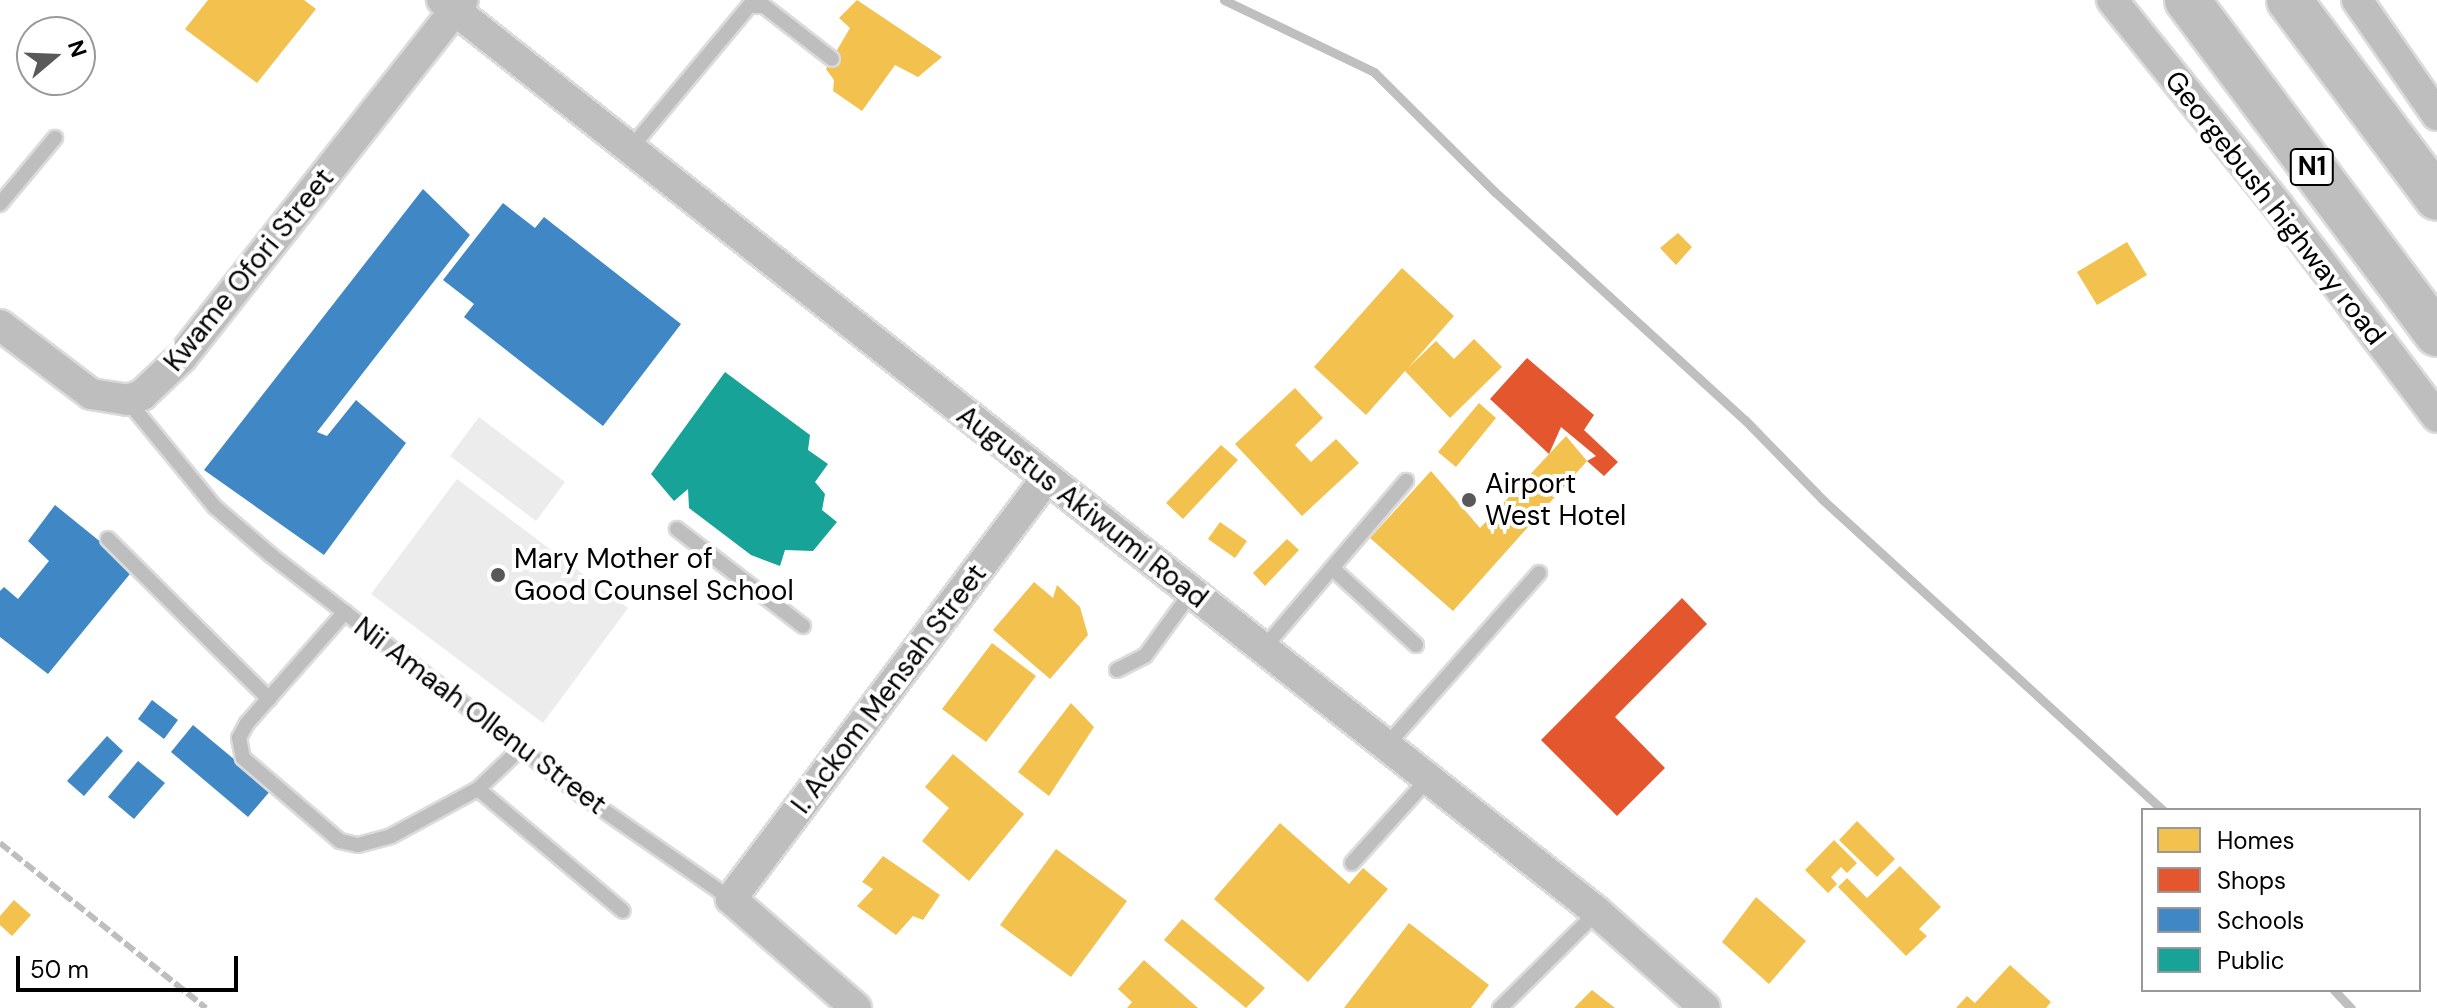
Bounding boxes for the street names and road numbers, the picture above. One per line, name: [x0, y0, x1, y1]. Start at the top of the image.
street label: Georgebush highway road: [2158, 64, 2392, 352]
road number: N1: [2288, 145, 2336, 189]
street label: Kwame Ofori Street: [157, 162, 341, 378]
street label: Augustus Akiwumi Road: [950, 399, 1214, 615]
street label: I. Ackom Mensah Street: [784, 558, 994, 820]
street label: Nii Amaah Ollenu Street: [347, 610, 613, 822]

